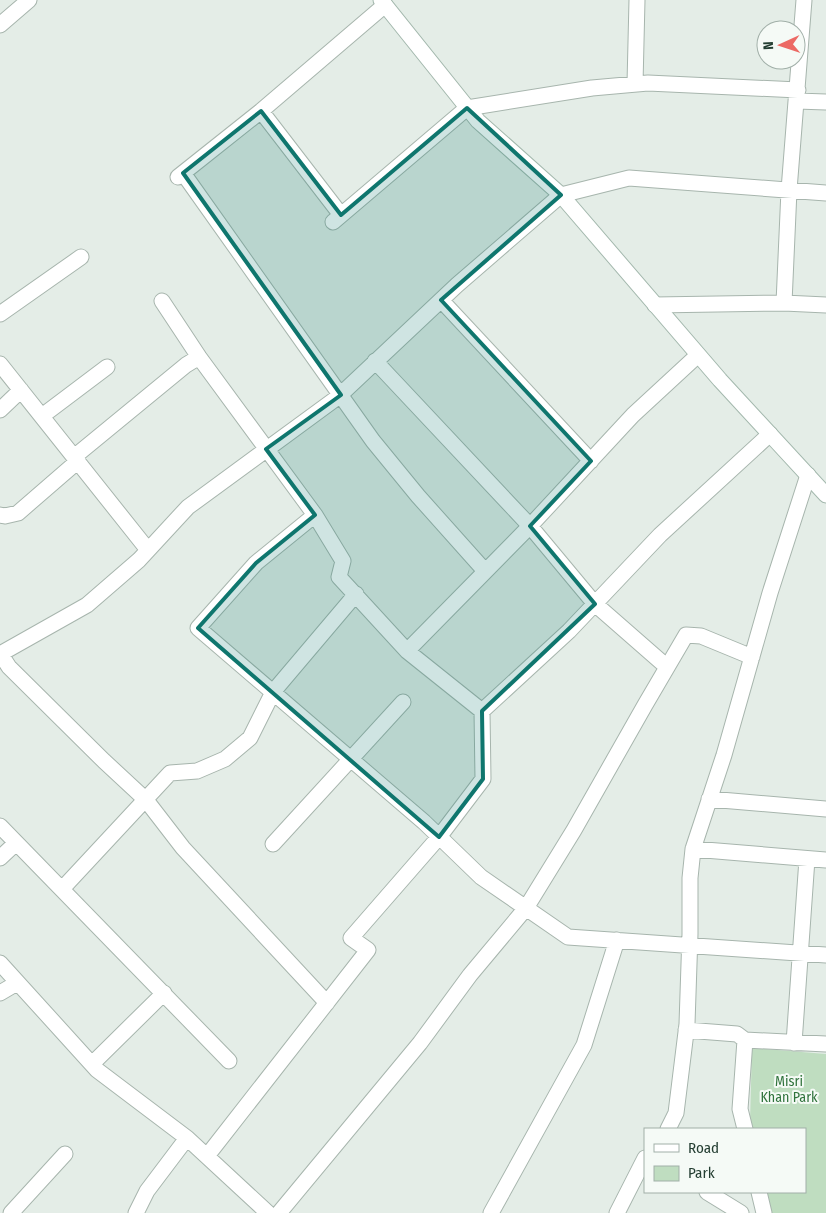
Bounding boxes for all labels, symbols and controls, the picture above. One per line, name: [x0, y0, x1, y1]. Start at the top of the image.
north arrow: [756, 20, 806, 70]
text: N: [760, 41, 777, 50]
park label: Misri Khan Park: [760, 1073, 818, 1106]
legend: [644, 1128, 806, 1193]
text: Road: [688, 1139, 719, 1157]
text: Park: [688, 1164, 715, 1182]

